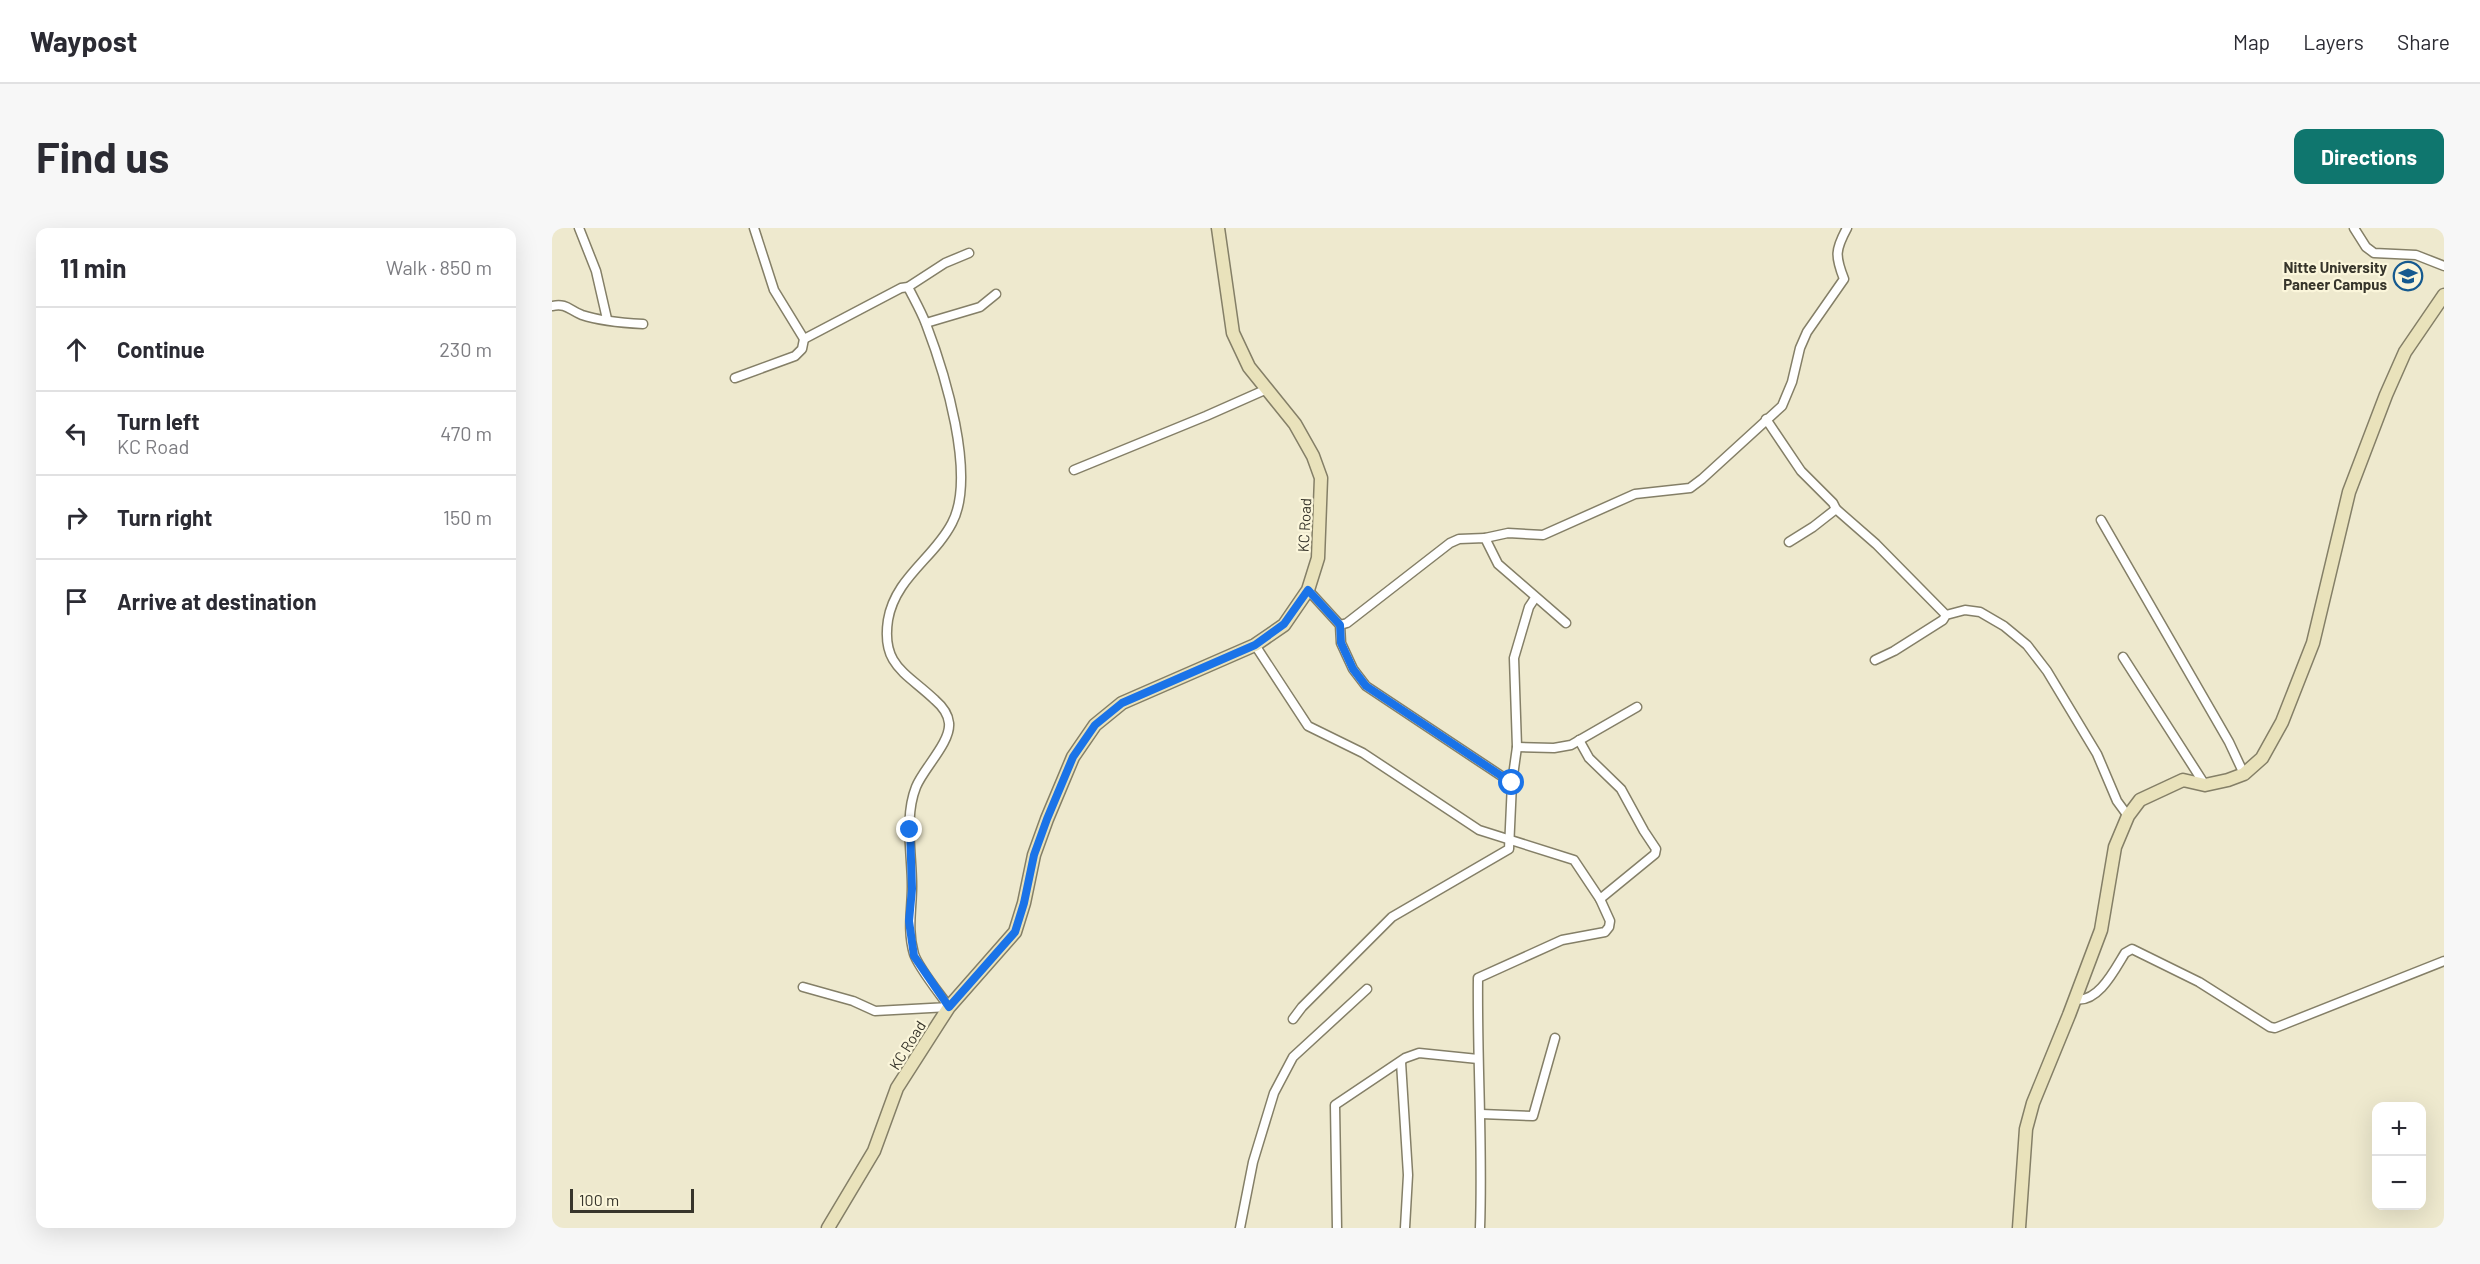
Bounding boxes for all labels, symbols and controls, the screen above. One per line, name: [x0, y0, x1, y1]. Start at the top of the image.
text: Waypost: [30, 24, 137, 58]
text: Map: [2233, 29, 2270, 54]
text: Layers: [2303, 29, 2364, 54]
text: Share: [2397, 29, 2450, 54]
button: Directions: [2294, 129, 2444, 184]
text: Find us: [36, 131, 169, 181]
text: 11 min: [60, 252, 126, 283]
text: Walk · 850 m: [386, 255, 492, 279]
place label: Nitte University Paneer Campus: [2283, 258, 2387, 293]
school or university icon: Nitte University Paneer Campus: [2392, 260, 2424, 292]
icon: ahead: [60, 333, 93, 366]
text: Continue: [117, 336, 205, 362]
text: 230 m: [439, 337, 492, 361]
text: Turn left: [117, 408, 200, 434]
icon: left: [60, 417, 93, 450]
text: 470 m: [440, 421, 492, 445]
text: KC Road: [117, 434, 189, 458]
street label: KC Road: [1294, 497, 1314, 553]
icon: right: [60, 501, 93, 534]
text: Turn right: [117, 504, 212, 530]
text: 150 m: [443, 505, 492, 529]
icon: arrive: [60, 585, 93, 618]
text: Arrive at destination: [117, 588, 316, 614]
route start: [1498, 769, 1524, 795]
route end: [896, 816, 922, 842]
street label: KC Road: [885, 1017, 929, 1073]
map controls: [2372, 1102, 2426, 1210]
button: +: [2372, 1102, 2426, 1156]
button: −: [2372, 1156, 2426, 1210]
scale bar: [570, 1186, 694, 1214]
text: 100 m: [579, 1190, 619, 1209]

